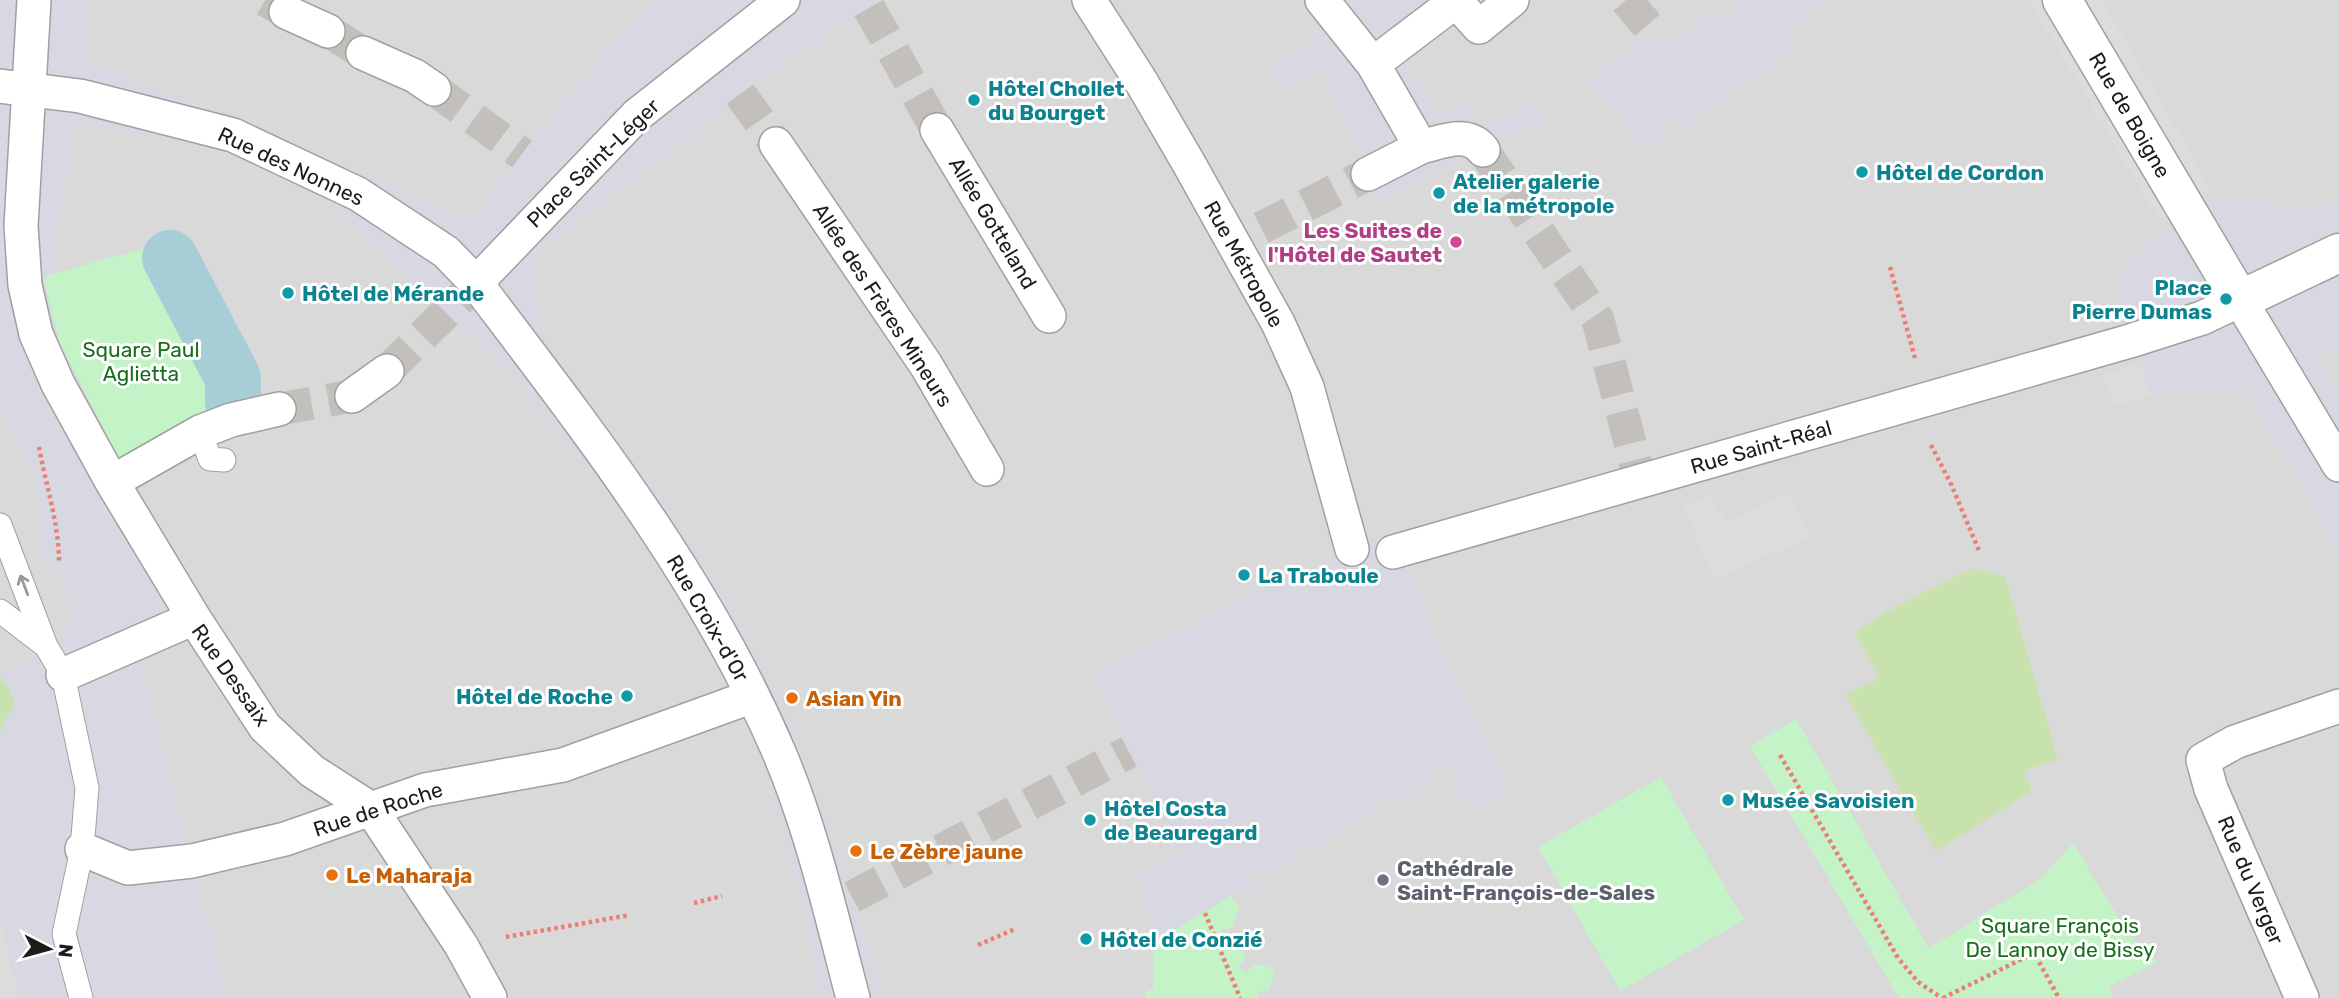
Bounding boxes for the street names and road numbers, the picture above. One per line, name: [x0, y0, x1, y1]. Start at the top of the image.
street label: Rue de Boigne: [2084, 48, 2176, 182]
street label: Place Saint-Léger: [522, 93, 665, 233]
street label: Rue des Nonnes: [214, 121, 368, 211]
street label: Allée Gotteland: [944, 153, 1042, 293]
street label: Rue Métropole: [1199, 196, 1289, 332]
street label: Allée des Frères Mineurs: [808, 199, 958, 411]
street label: Rue Saint-Réal: [1688, 415, 1834, 479]
street label: Rue Croix-d'Or: [662, 550, 754, 686]
street label: Rue Dessaix: [187, 619, 275, 731]
street label: Rue de Roche: [310, 776, 446, 842]
street label: Rue du Verger: [2213, 812, 2289, 948]

